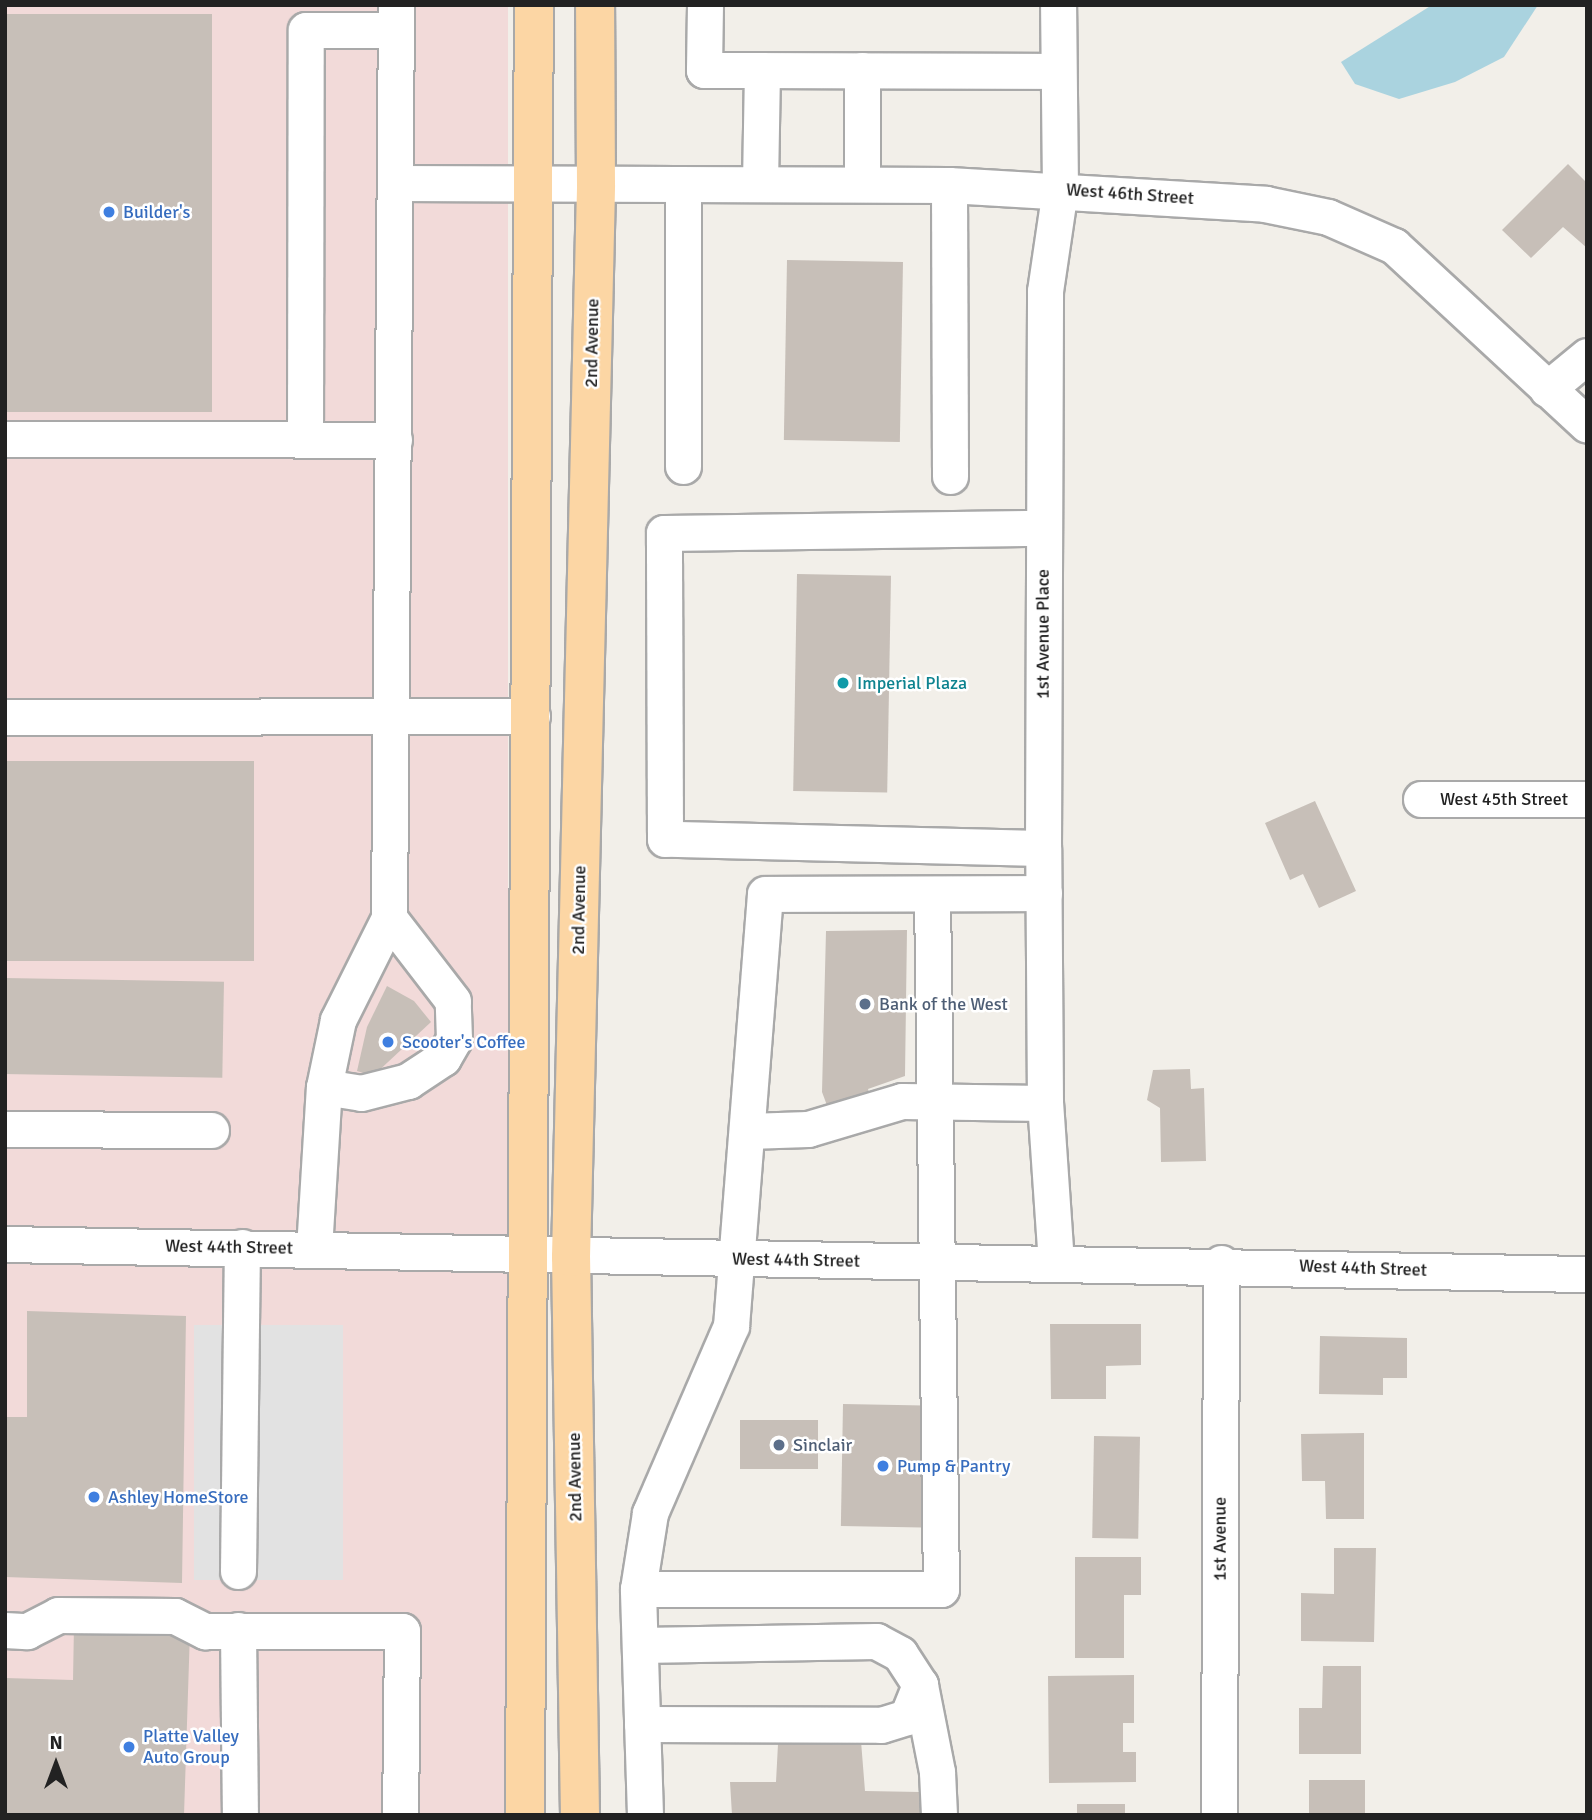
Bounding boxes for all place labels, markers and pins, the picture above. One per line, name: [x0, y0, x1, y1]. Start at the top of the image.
place label: Builder's: [123, 201, 190, 223]
marker: Builder's: [101, 204, 117, 220]
place label: Imperial Plaza: [857, 672, 967, 694]
marker: Imperial Plaza: [835, 675, 851, 691]
place label: Bank of the West: [879, 993, 1008, 1015]
marker: Bank of the West: [857, 996, 873, 1012]
place label: Scooter's Coffee: [402, 1031, 526, 1053]
marker: Scooter's Coffee: [380, 1034, 396, 1050]
place label: Sinclair: [793, 1434, 852, 1456]
marker: Sinclair: [771, 1437, 787, 1453]
place label: Pump & Pantry: [897, 1455, 1010, 1477]
marker: Pump & Pantry: [875, 1458, 891, 1474]
place label: Ashley HomeStore: [108, 1486, 249, 1508]
marker: Ashley HomeStore: [86, 1489, 102, 1505]
place label: Platte Valley Auto Group: [143, 1726, 239, 1768]
marker: Platte Valley Auto Group: [121, 1739, 137, 1755]

